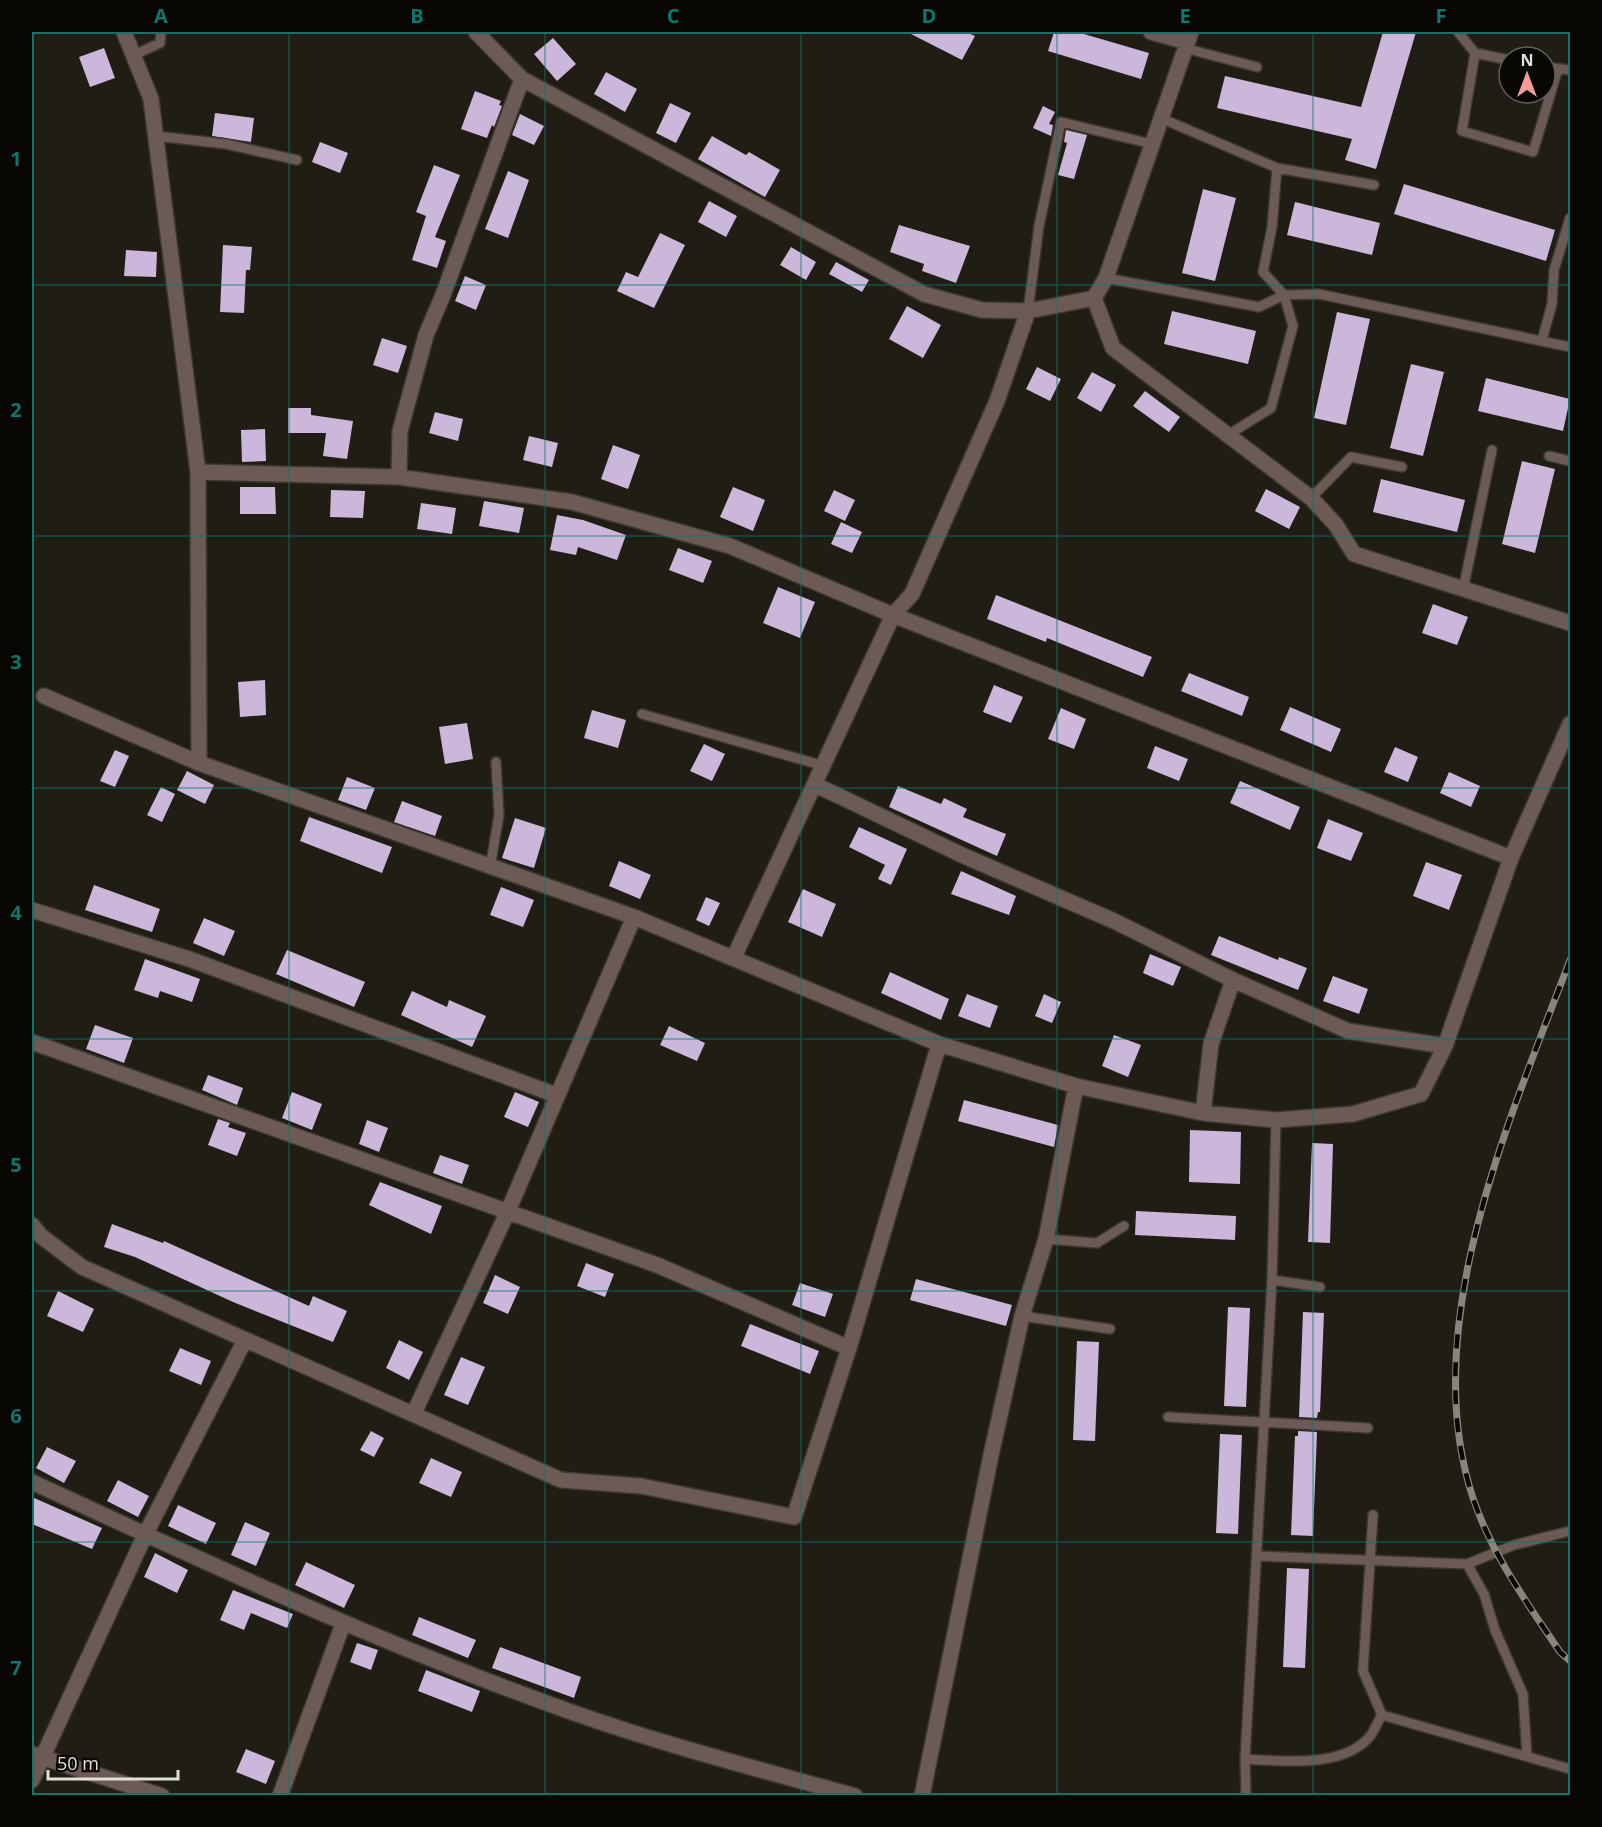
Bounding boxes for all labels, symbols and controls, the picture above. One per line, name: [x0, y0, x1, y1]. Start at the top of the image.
text: A: [154, 2, 168, 29]
text: B: [410, 2, 424, 29]
text: C: [667, 2, 680, 29]
text: D: [922, 2, 936, 29]
text: E: [1179, 2, 1191, 29]
text: F: [1436, 2, 1446, 29]
north arrow: [1497, 45, 1557, 105]
text: N: [1520, 49, 1534, 71]
text: 1: [10, 145, 22, 172]
text: 2: [10, 396, 22, 423]
text: 3: [10, 648, 22, 675]
text: 4: [10, 899, 22, 926]
text: 5: [10, 1151, 22, 1178]
text: 6: [10, 1402, 22, 1429]
text: 7: [10, 1654, 22, 1681]
scale bar: [48, 1743, 178, 1781]
text: 50 m: [57, 1751, 99, 1775]

